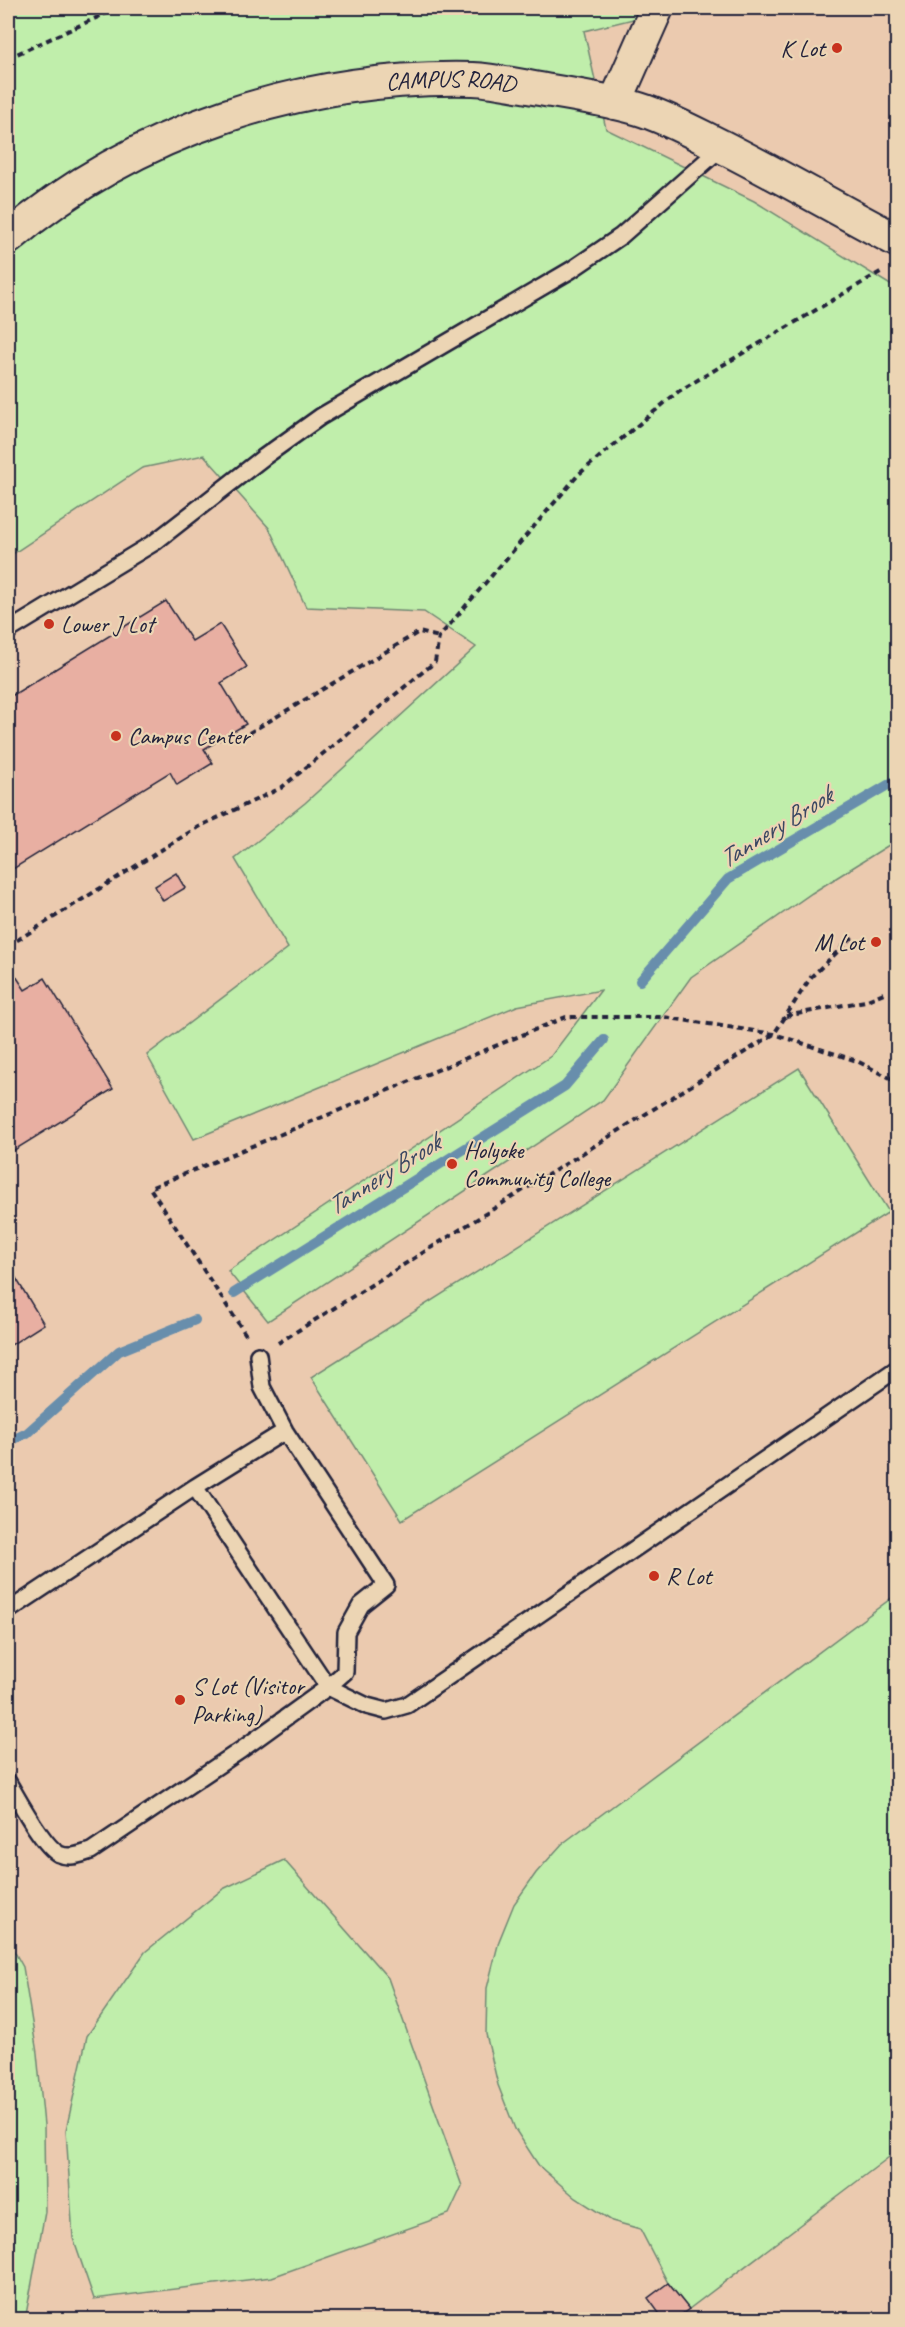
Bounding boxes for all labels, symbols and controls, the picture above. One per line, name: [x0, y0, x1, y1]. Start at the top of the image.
place label: K Lot: [781, 33, 827, 63]
marker: K Lot: [830, 41, 844, 55]
street label: CAMPUS ROAD: [384, 64, 520, 100]
place label: Lower J Lot: [61, 609, 157, 639]
marker: Lower J Lot: [42, 617, 56, 631]
place label: Campus Center: [128, 721, 252, 751]
marker: Campus Center: [109, 729, 123, 743]
water label: Tannery Brook: [712, 777, 843, 875]
place label: M Lot: [814, 927, 866, 957]
marker: M Lot: [869, 935, 883, 949]
water label: Tannery Brook: [320, 1124, 451, 1222]
place label: Holyoke Community College: [464, 1135, 612, 1193]
marker: Holyoke Community College: [445, 1157, 459, 1171]
place label: R Lot: [666, 1561, 713, 1591]
marker: R Lot: [647, 1569, 661, 1583]
place label: S Lot (Visitor Parking): [192, 1671, 306, 1729]
marker: S Lot (Visitor Parking): [173, 1693, 187, 1707]

